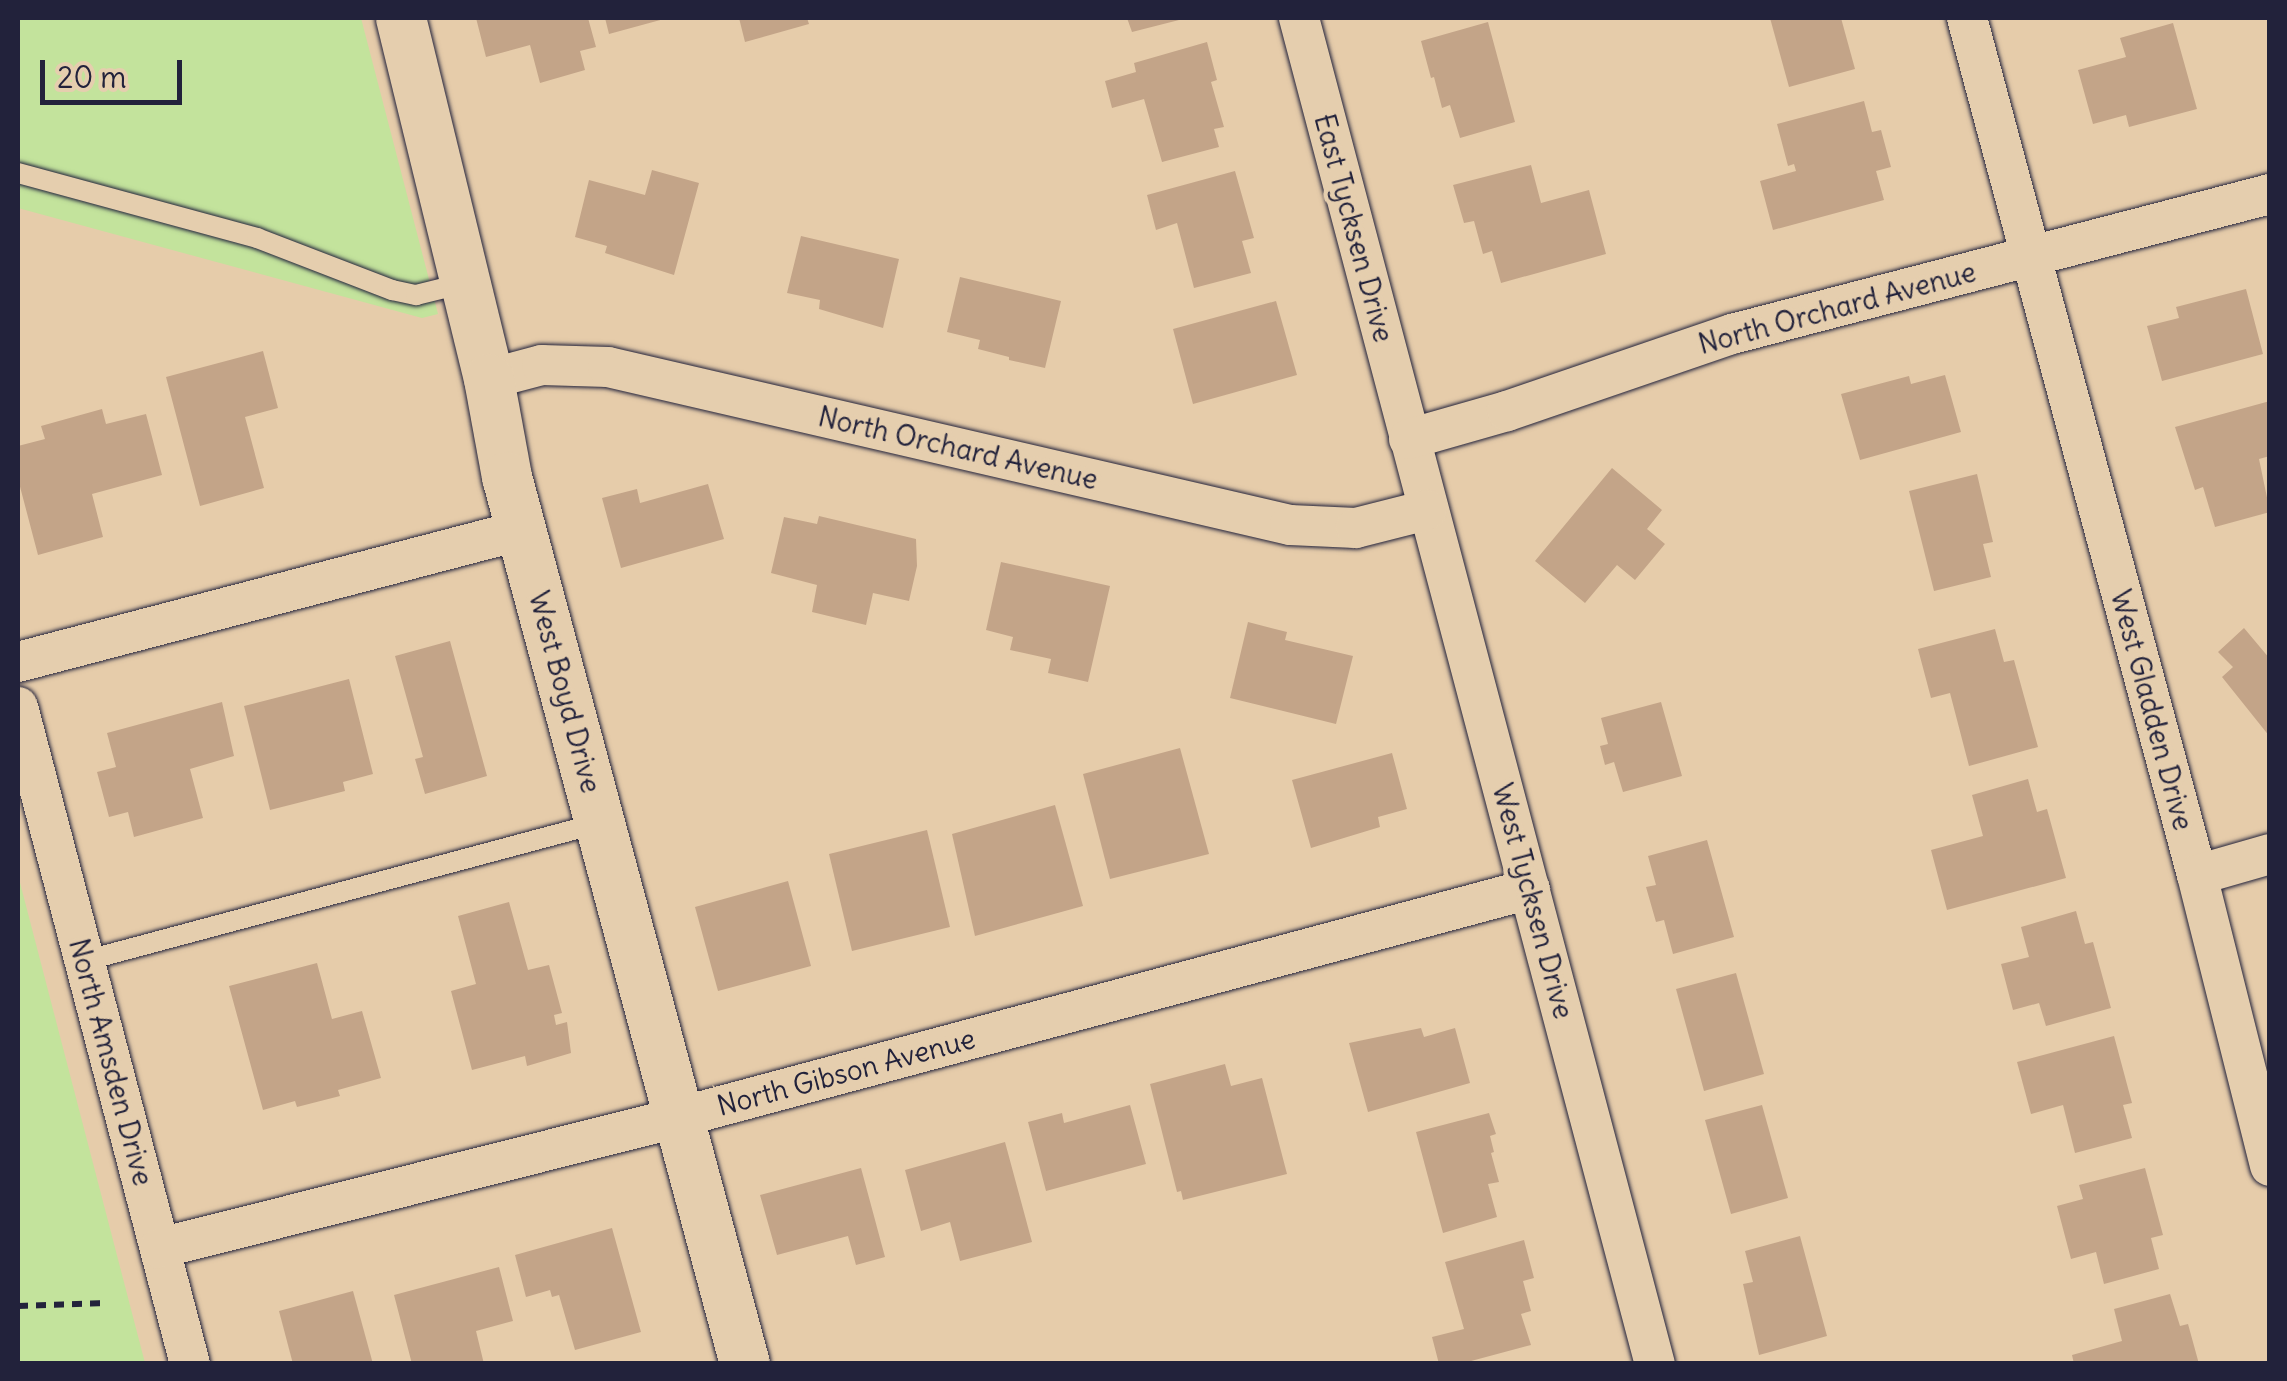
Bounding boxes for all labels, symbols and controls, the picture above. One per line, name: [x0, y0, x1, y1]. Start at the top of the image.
scale bar: [45, 40, 188, 102]
text: 20 m: [57, 58, 127, 96]
street label: East Tycksen Drive: [1307, 110, 1401, 346]
street label: North Orchard Avenue: [1695, 255, 1979, 361]
street label: North Orchard Avenue: [815, 399, 1101, 497]
street label: West Gladden Drive: [2104, 586, 2200, 834]
street label: West Boyd Drive: [522, 587, 608, 797]
street label: West Tycksen Drive: [1485, 780, 1581, 1022]
street label: North Amsden Drive: [62, 935, 160, 1189]
street label: North Gibson Avenue: [713, 1021, 979, 1123]

